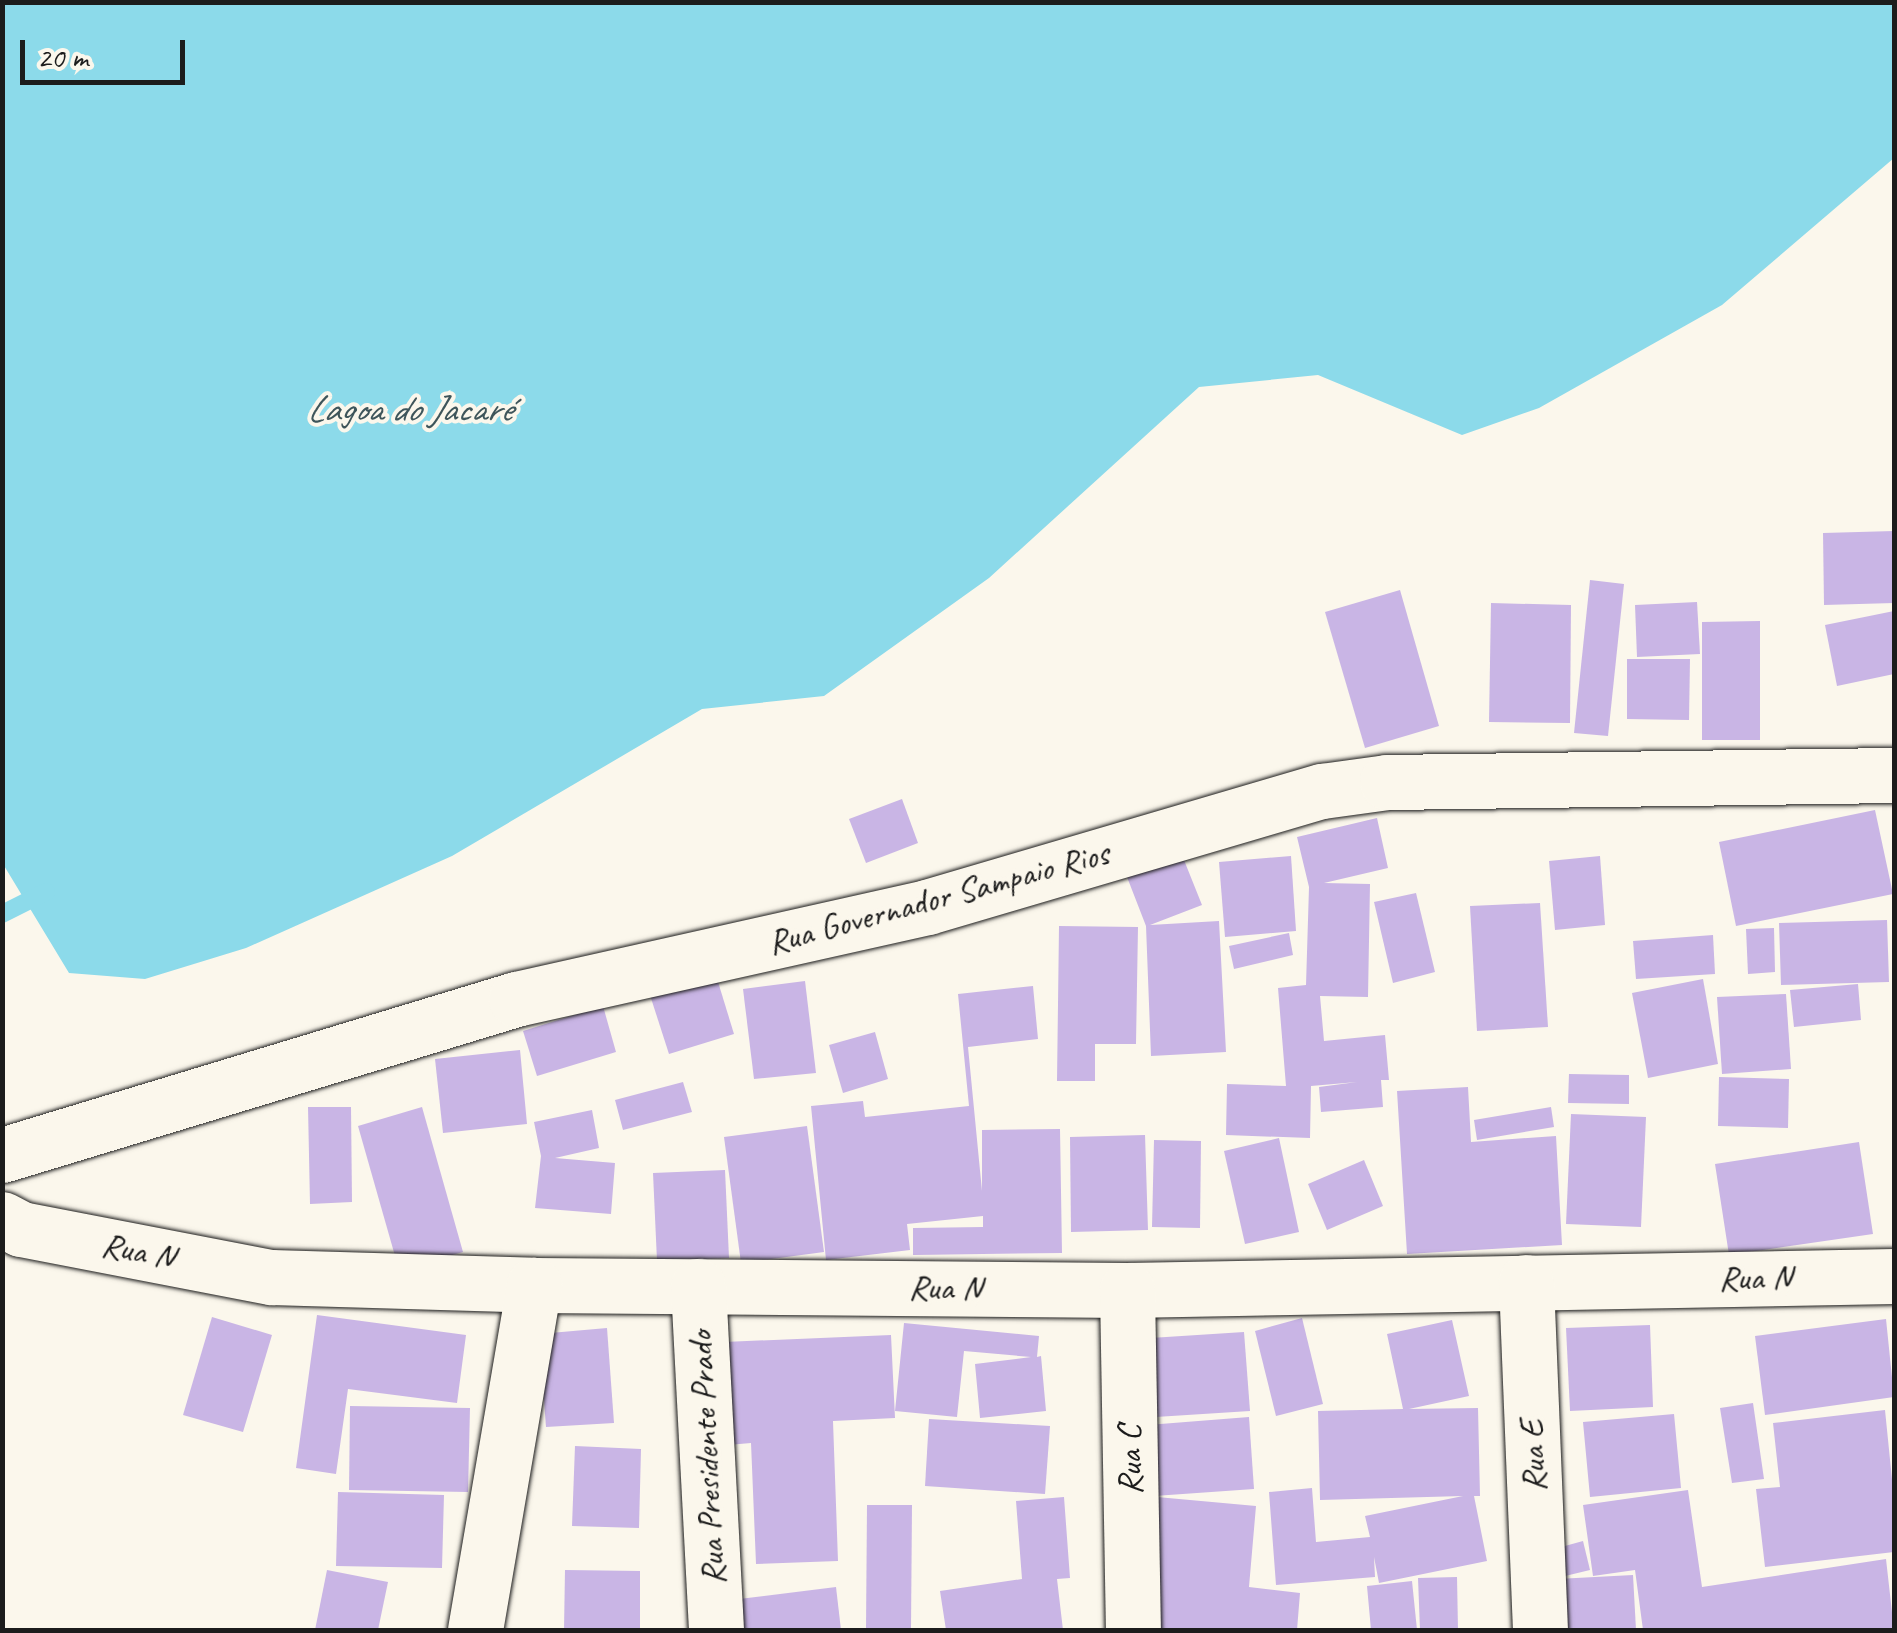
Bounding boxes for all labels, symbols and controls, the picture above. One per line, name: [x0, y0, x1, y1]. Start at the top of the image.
scale bar: [25, 20, 190, 82]
text: 20 m: [37, 38, 88, 76]
water label: Lagoa do Jacaré: [307, 386, 511, 432]
street label: Rua Governador Sampaio Rios: [763, 832, 1113, 964]
street label: Rua N: [98, 1223, 178, 1279]
street label: Rua N: [1718, 1256, 1792, 1300]
street label: Rua N: [908, 1266, 982, 1310]
street label: Rua Presidente Prado: [679, 1330, 735, 1586]
street label: Rua E: [1511, 1419, 1555, 1493]
street label: Rua C: [1108, 1425, 1152, 1495]

